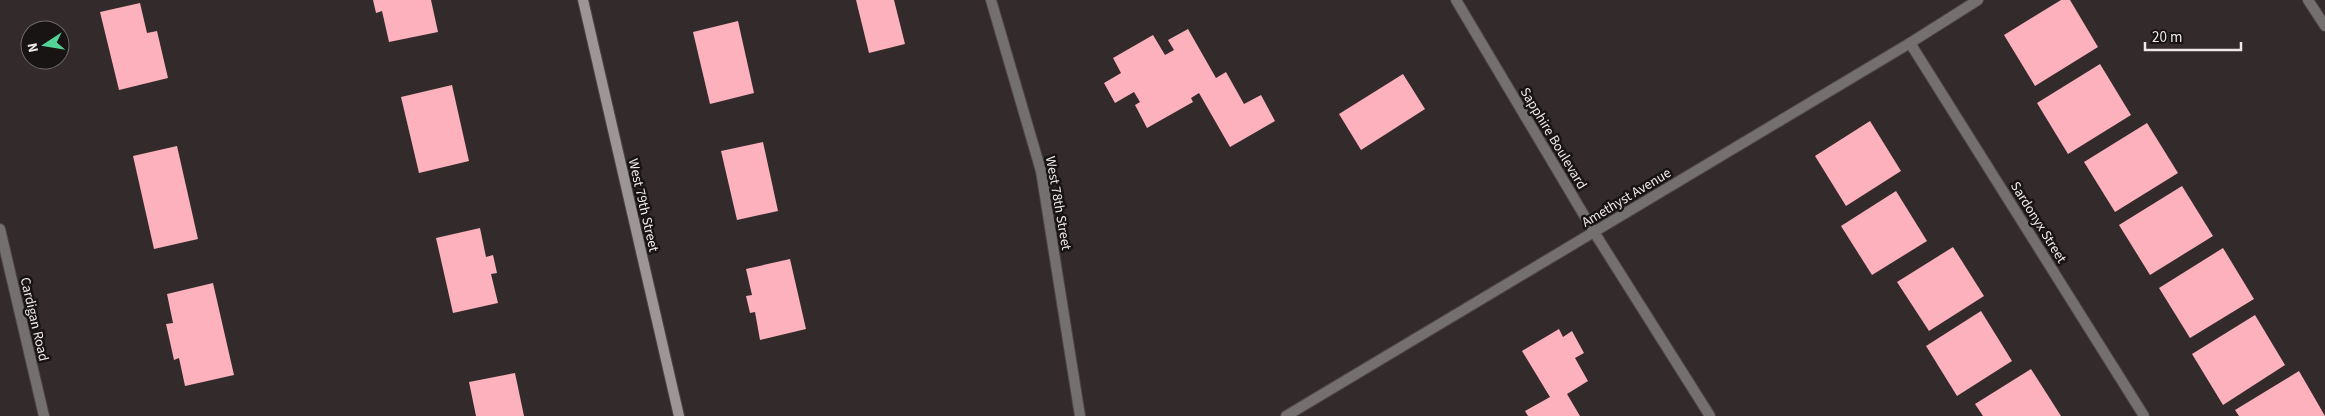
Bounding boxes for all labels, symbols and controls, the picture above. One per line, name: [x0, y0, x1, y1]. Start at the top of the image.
north arrow: [20, 20, 70, 70]
scale bar: [2145, 20, 2241, 52]
text: 20 m: [2152, 27, 2182, 48]
text: N: [23, 41, 44, 54]
street label: Sapphire Boulevard: [1515, 84, 1591, 193]
street label: West 78th Street: [1040, 155, 1076, 252]
street label: West 79th Street: [623, 157, 664, 254]
street label: Amethyst Avenue: [1578, 163, 1675, 232]
street label: Sardonyx Street: [2005, 178, 2071, 267]
street label: Cardigan Road: [15, 275, 53, 363]

